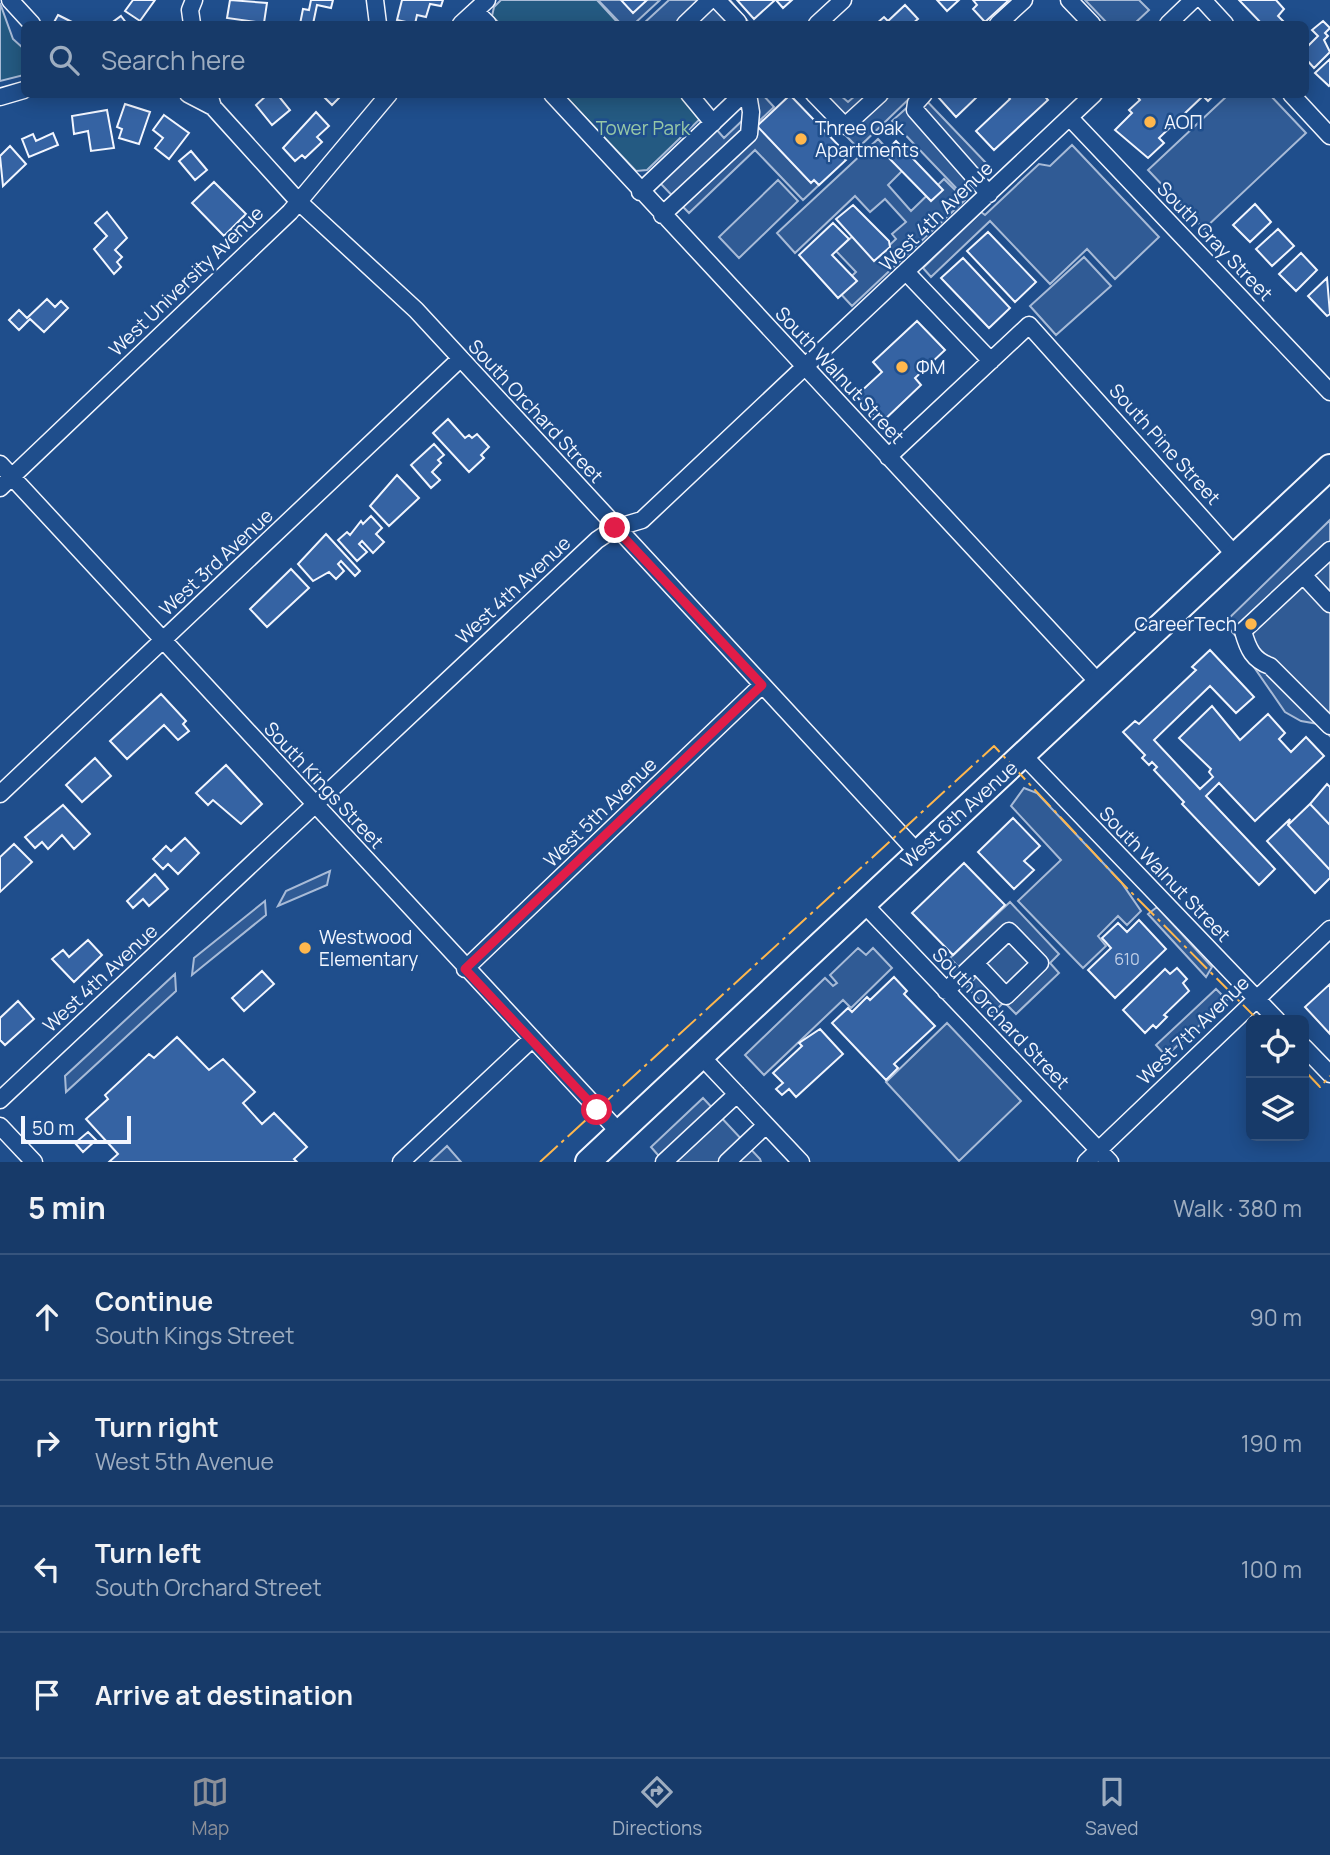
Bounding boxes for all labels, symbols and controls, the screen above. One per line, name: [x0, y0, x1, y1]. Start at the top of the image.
search box: [21, 21, 1309, 98]
icon: search: [45, 41, 83, 79]
text: Search here: [101, 42, 246, 78]
place label: AOΠ: [1164, 109, 1203, 135]
marker: AOΠ: [1142, 114, 1158, 130]
park label: Tower Park: [596, 115, 691, 141]
place label: Three Oak Apartments: [815, 115, 919, 163]
marker: Three Oak Apartments: [793, 131, 809, 147]
street label: West 4th Avenue: [874, 155, 998, 277]
street label: South Gray Street: [1151, 176, 1279, 306]
street label: West University Avenue: [103, 200, 269, 362]
street label: South Walnut Street: [770, 301, 910, 449]
street label: South Orchard Street: [463, 334, 609, 488]
place label: ΦΜ: [916, 354, 945, 380]
marker: ΦΜ: [894, 359, 910, 375]
street label: South Pine Street: [1104, 378, 1226, 510]
street label: West 3rd Avenue: [154, 503, 278, 621]
route end: [599, 512, 630, 543]
street label: West 4th Avenue: [450, 530, 576, 650]
place label: CareerTech: [1134, 611, 1237, 637]
marker: CareerTech: [1243, 616, 1259, 632]
street label: South Kings Street: [258, 716, 390, 854]
street label: West 5th Avenue: [538, 751, 662, 873]
street label: West 6th Avenue: [895, 755, 1023, 873]
street label: South Walnut Street: [1094, 801, 1236, 947]
street label: West 4th Avenue: [37, 918, 163, 1038]
place label: Westwood Elementary: [319, 924, 418, 972]
marker: Westwood Elementary: [297, 940, 313, 956]
street label: South Orchard Street: [927, 942, 1075, 1094]
house number: 610: [1114, 948, 1140, 970]
street label: West 7th Avenue: [1131, 970, 1255, 1090]
map controls: [1246, 1015, 1309, 1141]
button: locate: [1246, 1015, 1309, 1078]
button: layers: [1246, 1078, 1309, 1141]
route start: [581, 1094, 612, 1125]
scale bar: [21, 1113, 131, 1145]
text: 50 m: [32, 1115, 74, 1141]
text: 5 min: [28, 1187, 106, 1228]
text: Walk · 380 m: [1173, 1192, 1302, 1224]
text: Continue: [95, 1283, 213, 1319]
icon: ahead: [28, 1298, 66, 1336]
text: 90 m: [1250, 1301, 1302, 1333]
text: South Kings Street: [95, 1319, 294, 1351]
text: Turn right: [95, 1409, 219, 1445]
icon: right: [28, 1424, 66, 1462]
text: 190 m: [1241, 1427, 1302, 1459]
text: West 5th Avenue: [95, 1445, 274, 1477]
text: Turn left: [95, 1535, 202, 1571]
icon: left: [28, 1550, 66, 1588]
text: 100 m: [1241, 1553, 1302, 1585]
text: South Orchard Street: [95, 1571, 322, 1603]
icon: arrive: [28, 1676, 66, 1714]
text: Arrive at destination: [95, 1677, 353, 1713]
tab: Map: [191, 1773, 229, 1841]
tab: Directions: [612, 1773, 702, 1841]
tab: Saved: [1085, 1773, 1139, 1841]

